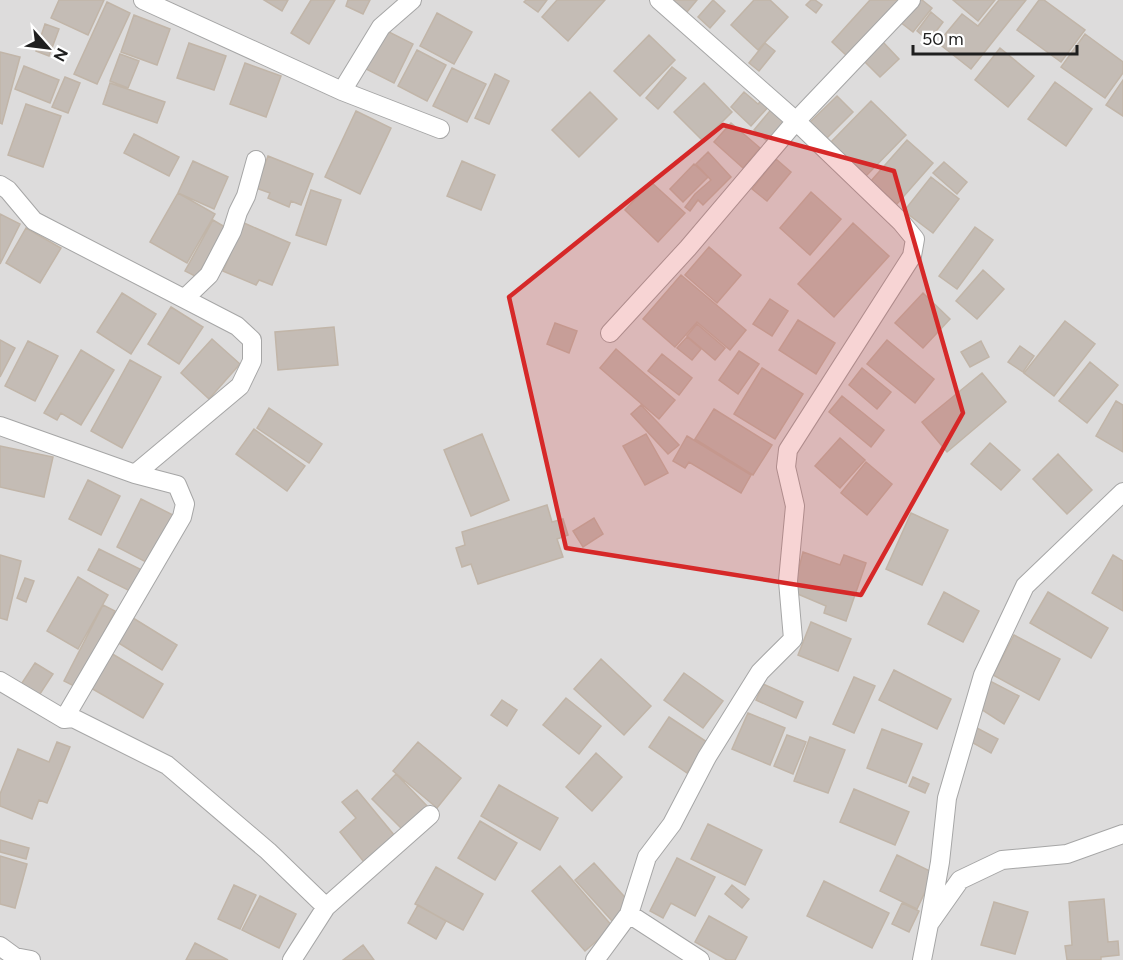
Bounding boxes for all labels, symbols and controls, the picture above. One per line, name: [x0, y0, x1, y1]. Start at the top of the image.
north arrow: [18, 18, 78, 78]
scale bar: [913, 18, 1076, 56]
text: 50 m: [922, 28, 964, 50]
text: N: [50, 45, 72, 65]

